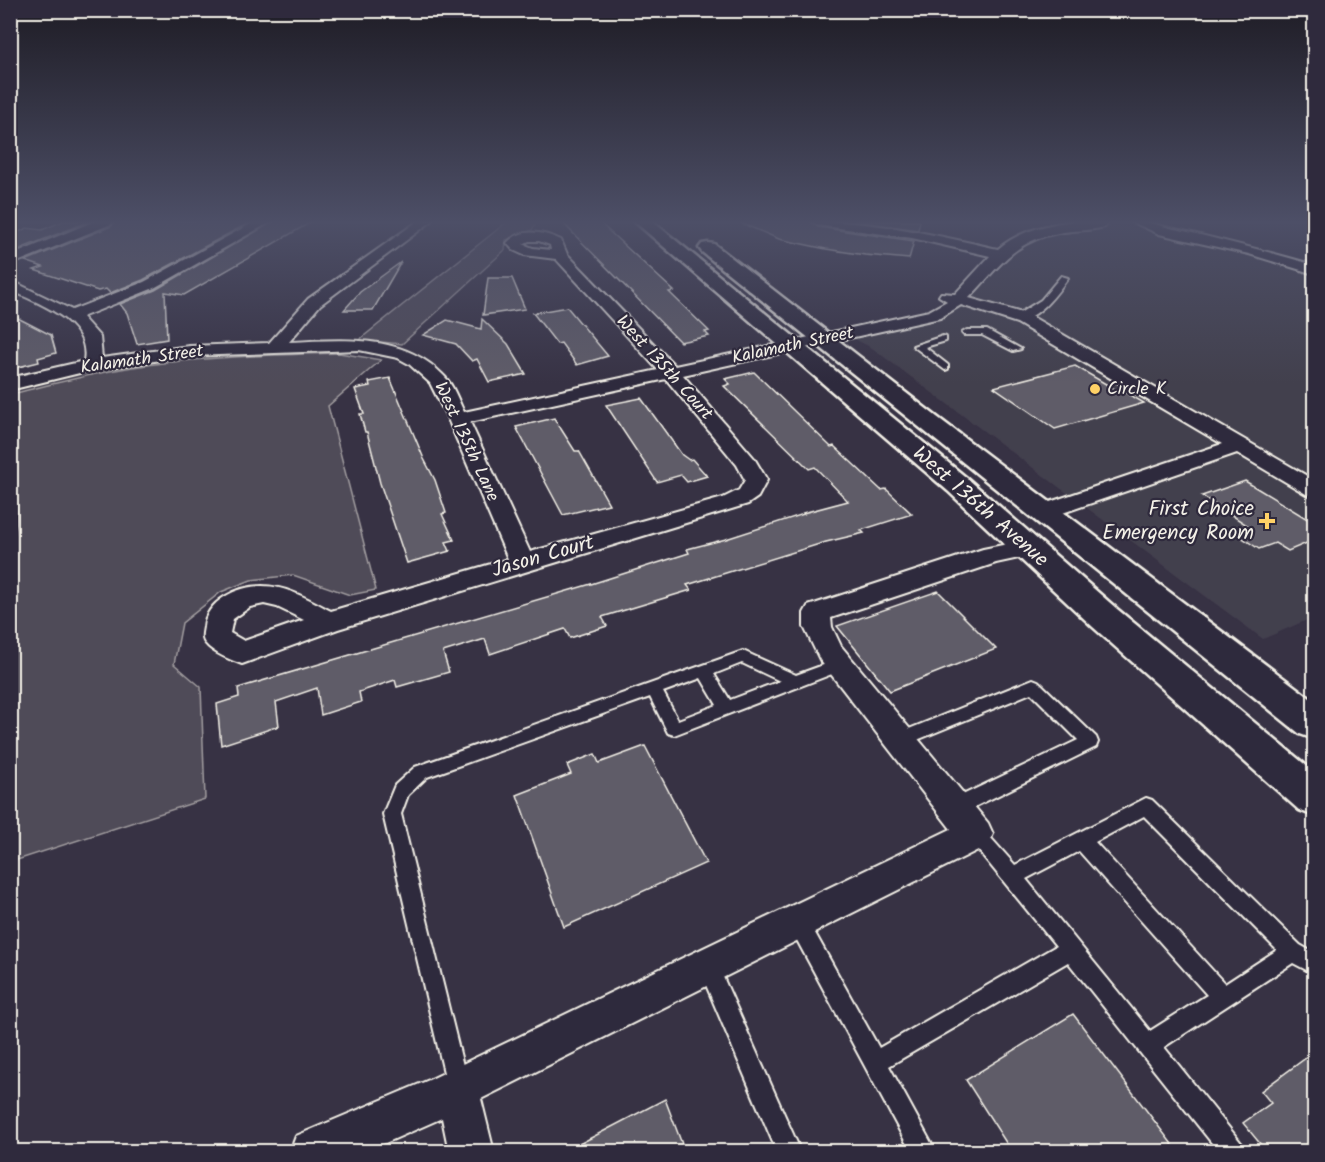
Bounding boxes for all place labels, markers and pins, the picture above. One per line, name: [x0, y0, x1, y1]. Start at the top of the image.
place label: Circle K: [1107, 375, 1167, 404]
marker: Circle K: [1088, 382, 1102, 396]
place label: First Choice Emergency Room: [1102, 493, 1255, 550]
marker: First Choice Emergency Room: [1258, 512, 1276, 530]

